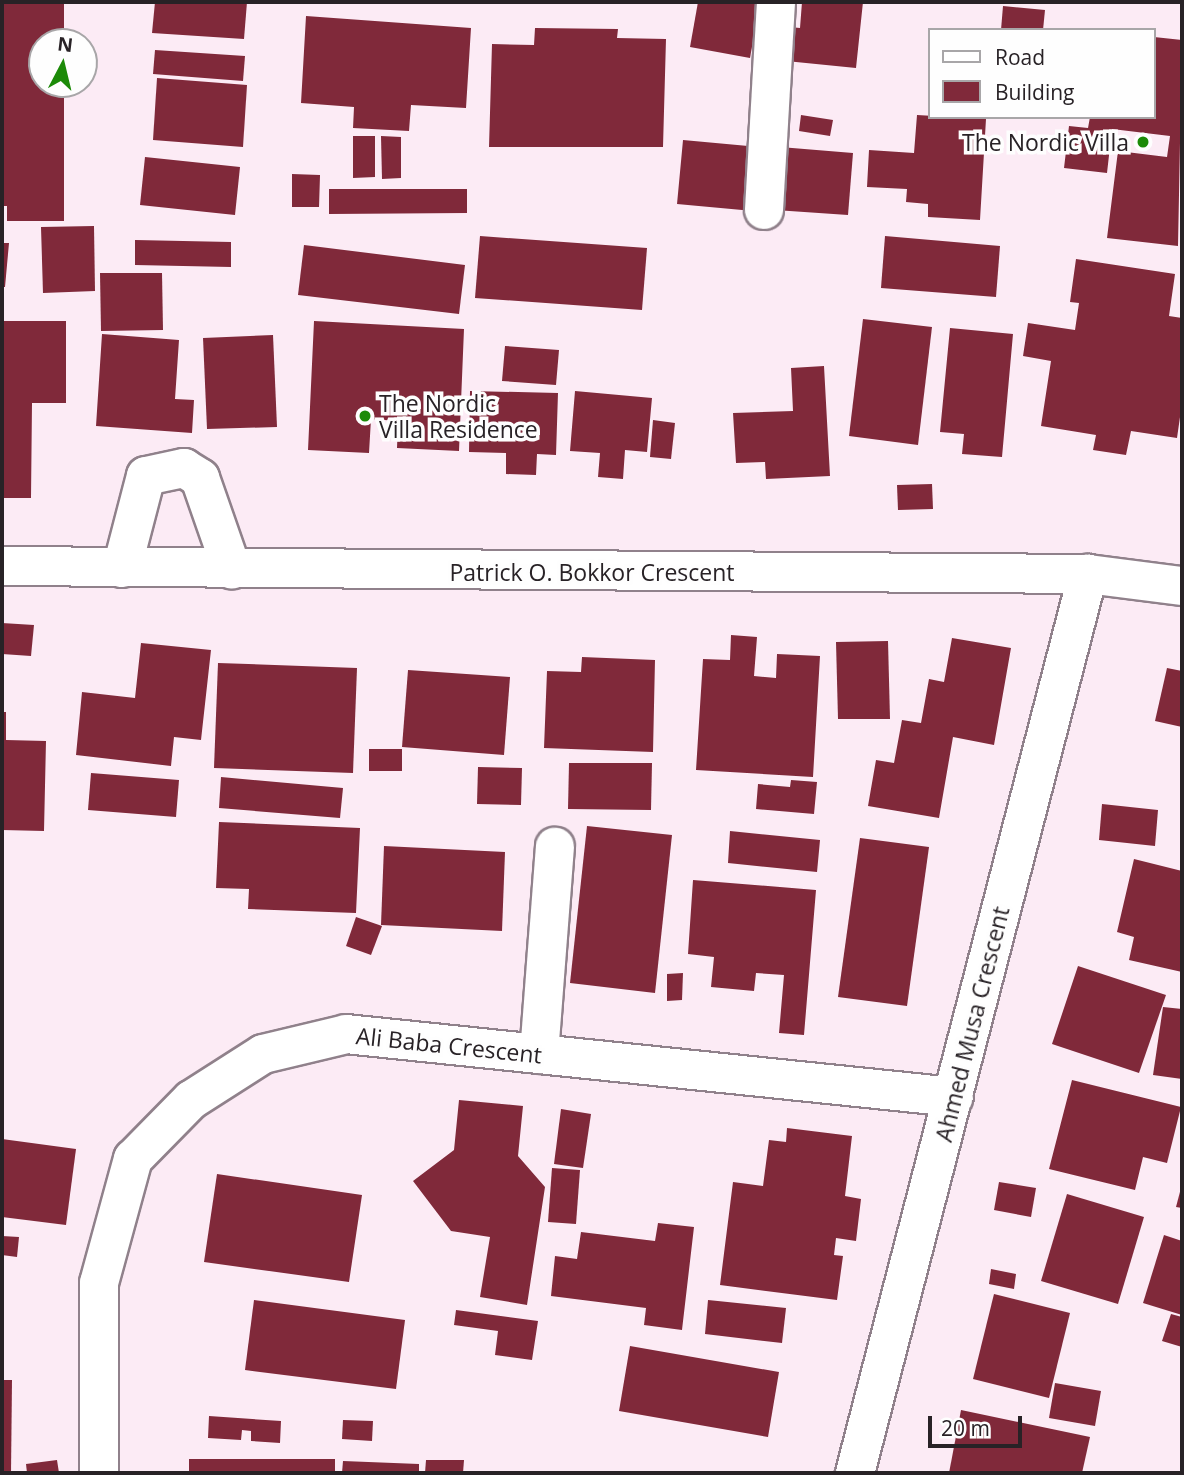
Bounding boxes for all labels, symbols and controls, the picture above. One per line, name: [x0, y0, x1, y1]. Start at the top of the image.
north arrow: [28, 28, 98, 98]
legend: [928, 28, 1156, 119]
text: N: [56, 30, 75, 58]
text: Road: [995, 43, 1045, 71]
text: Building: [995, 78, 1074, 106]
place label: The Nordic Villa: [962, 128, 1129, 156]
marker: The Nordic Villa: [1135, 134, 1151, 150]
place label: The Nordic Villa Residence: [379, 389, 538, 443]
marker: The Nordic Villa Residence: [357, 408, 373, 424]
street label: Patrick O. Bokkor Crescent: [449, 558, 735, 586]
street label: Ahmed Musa Crescent: [929, 904, 1015, 1144]
street label: Ali Baba Crescent: [355, 1022, 543, 1068]
scale bar: [932, 1402, 1026, 1446]
text: 20 m: [941, 1414, 990, 1442]

